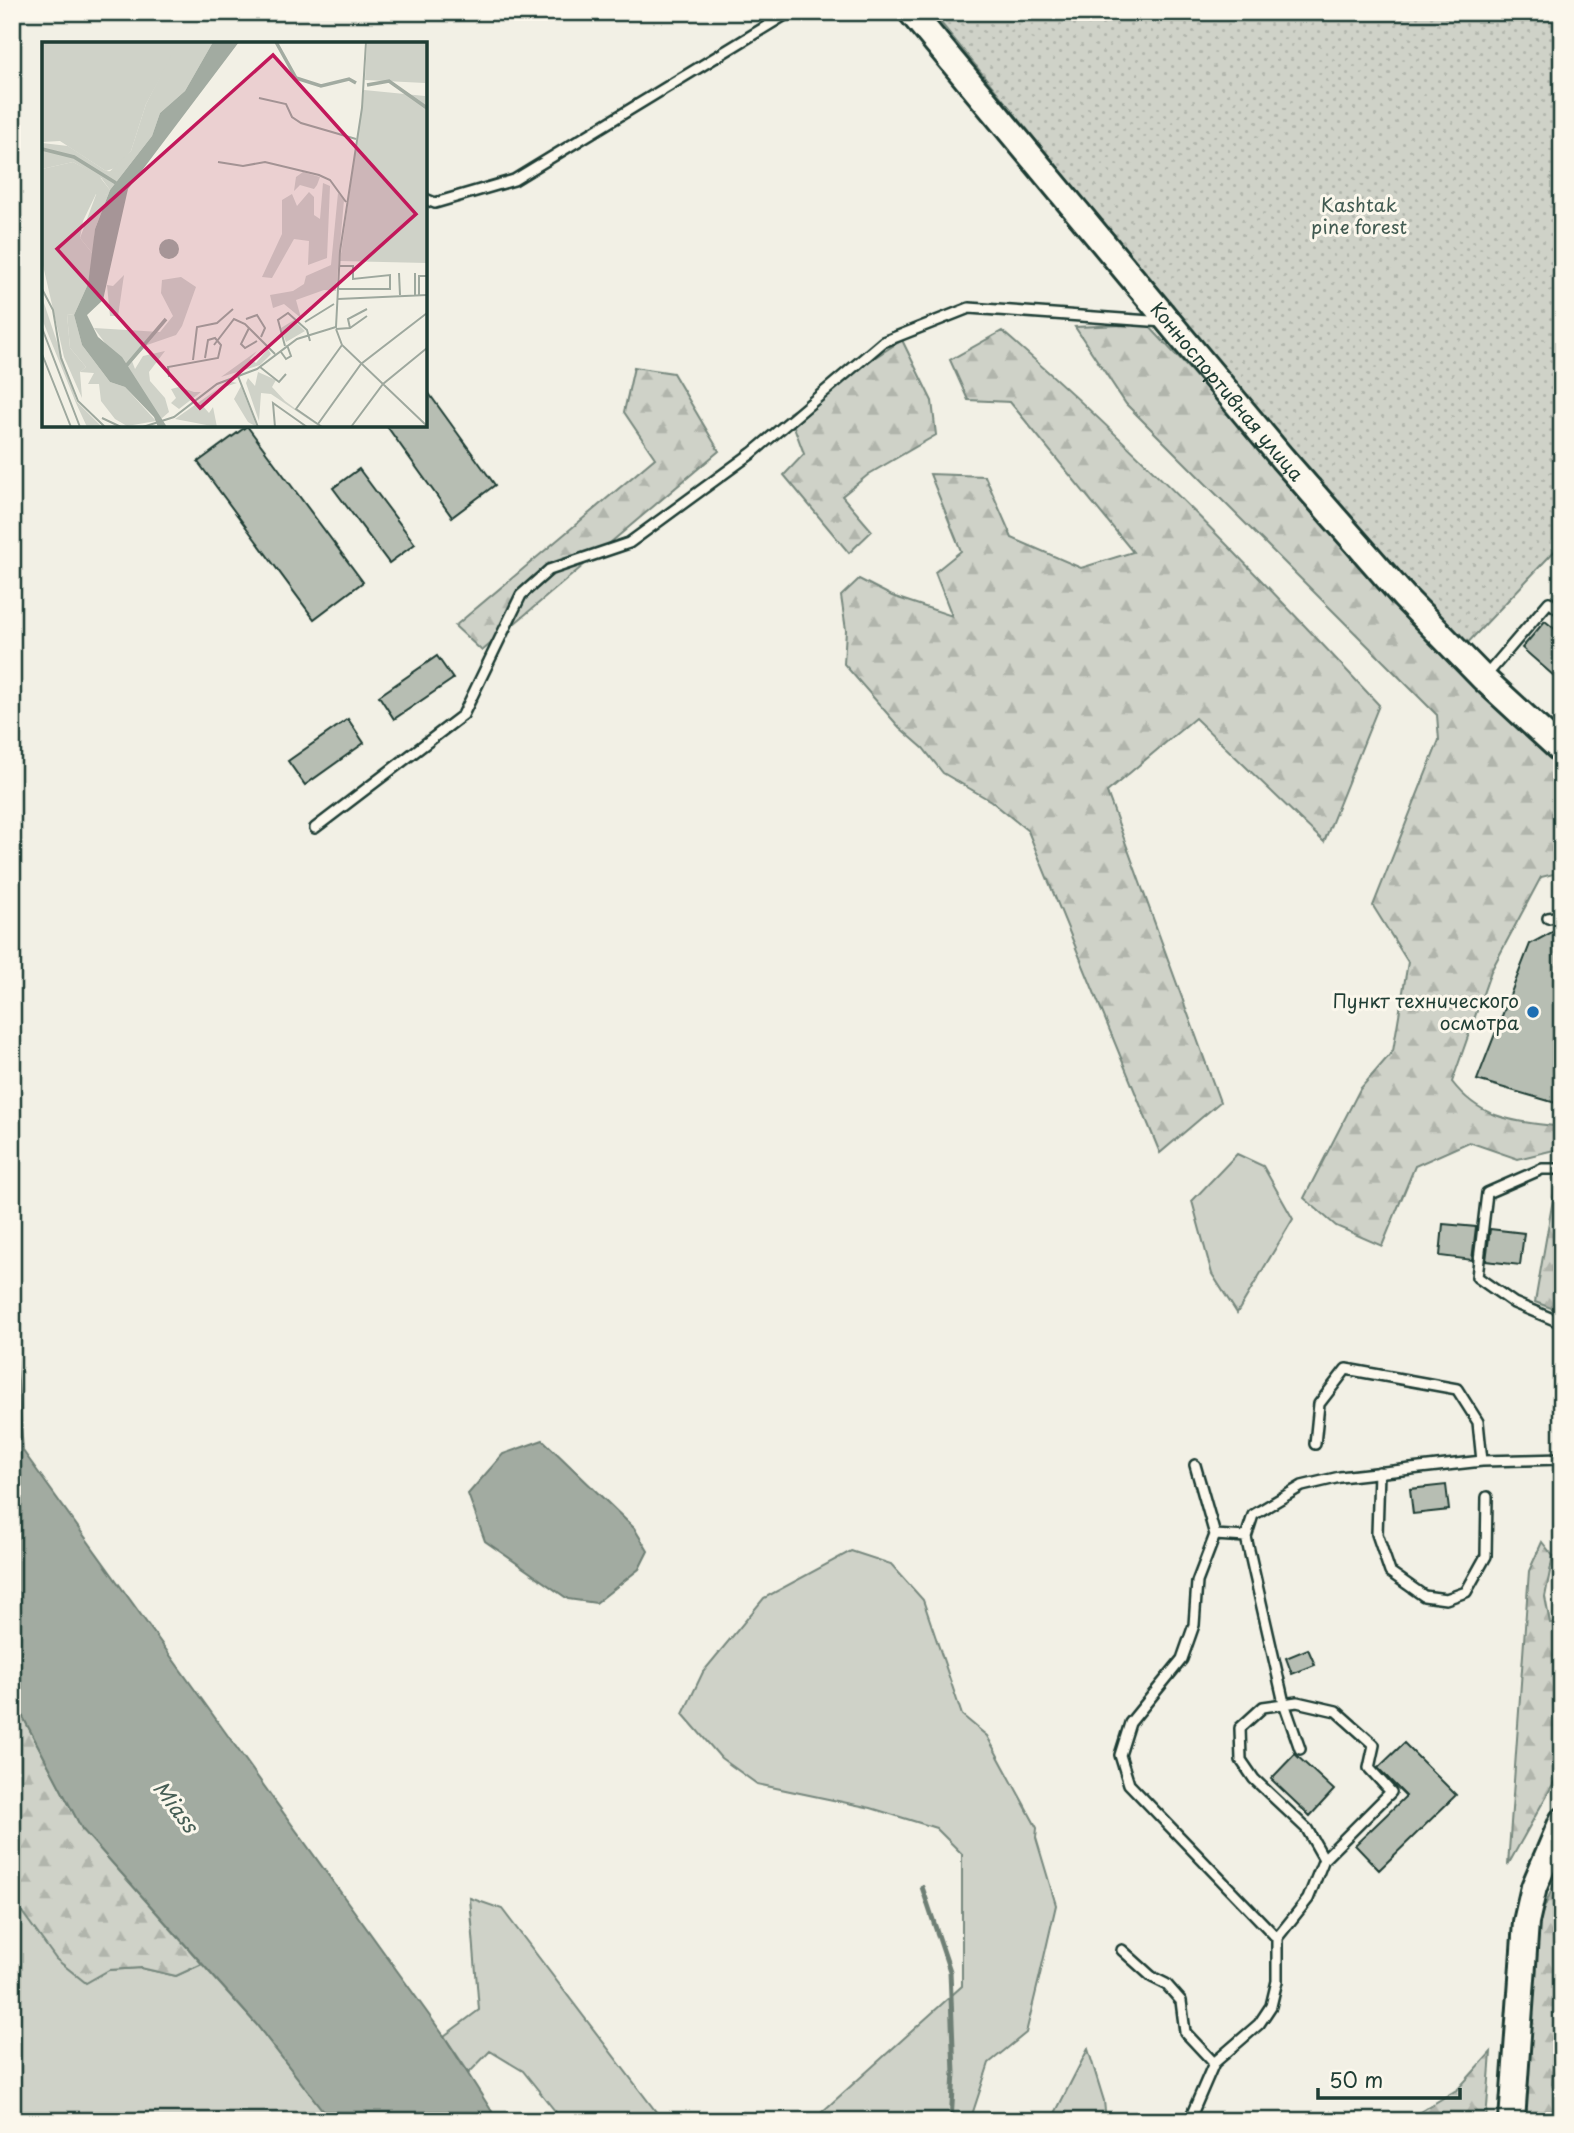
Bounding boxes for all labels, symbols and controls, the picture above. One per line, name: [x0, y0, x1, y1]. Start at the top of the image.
inset map: [42, 42, 427, 427]
park label: Kashtak pine forest: [1311, 190, 1407, 240]
street label: Конноспортивная улица: [1145, 295, 1311, 487]
place label: Пункт технического осмотра: [1333, 986, 1519, 1036]
marker: Пункт технического осмотра: [1525, 1004, 1541, 1020]
water label: Miass: [146, 1773, 208, 1840]
scale bar: [1318, 2056, 1460, 2100]
text: 50 m: [1329, 2063, 1383, 2095]

